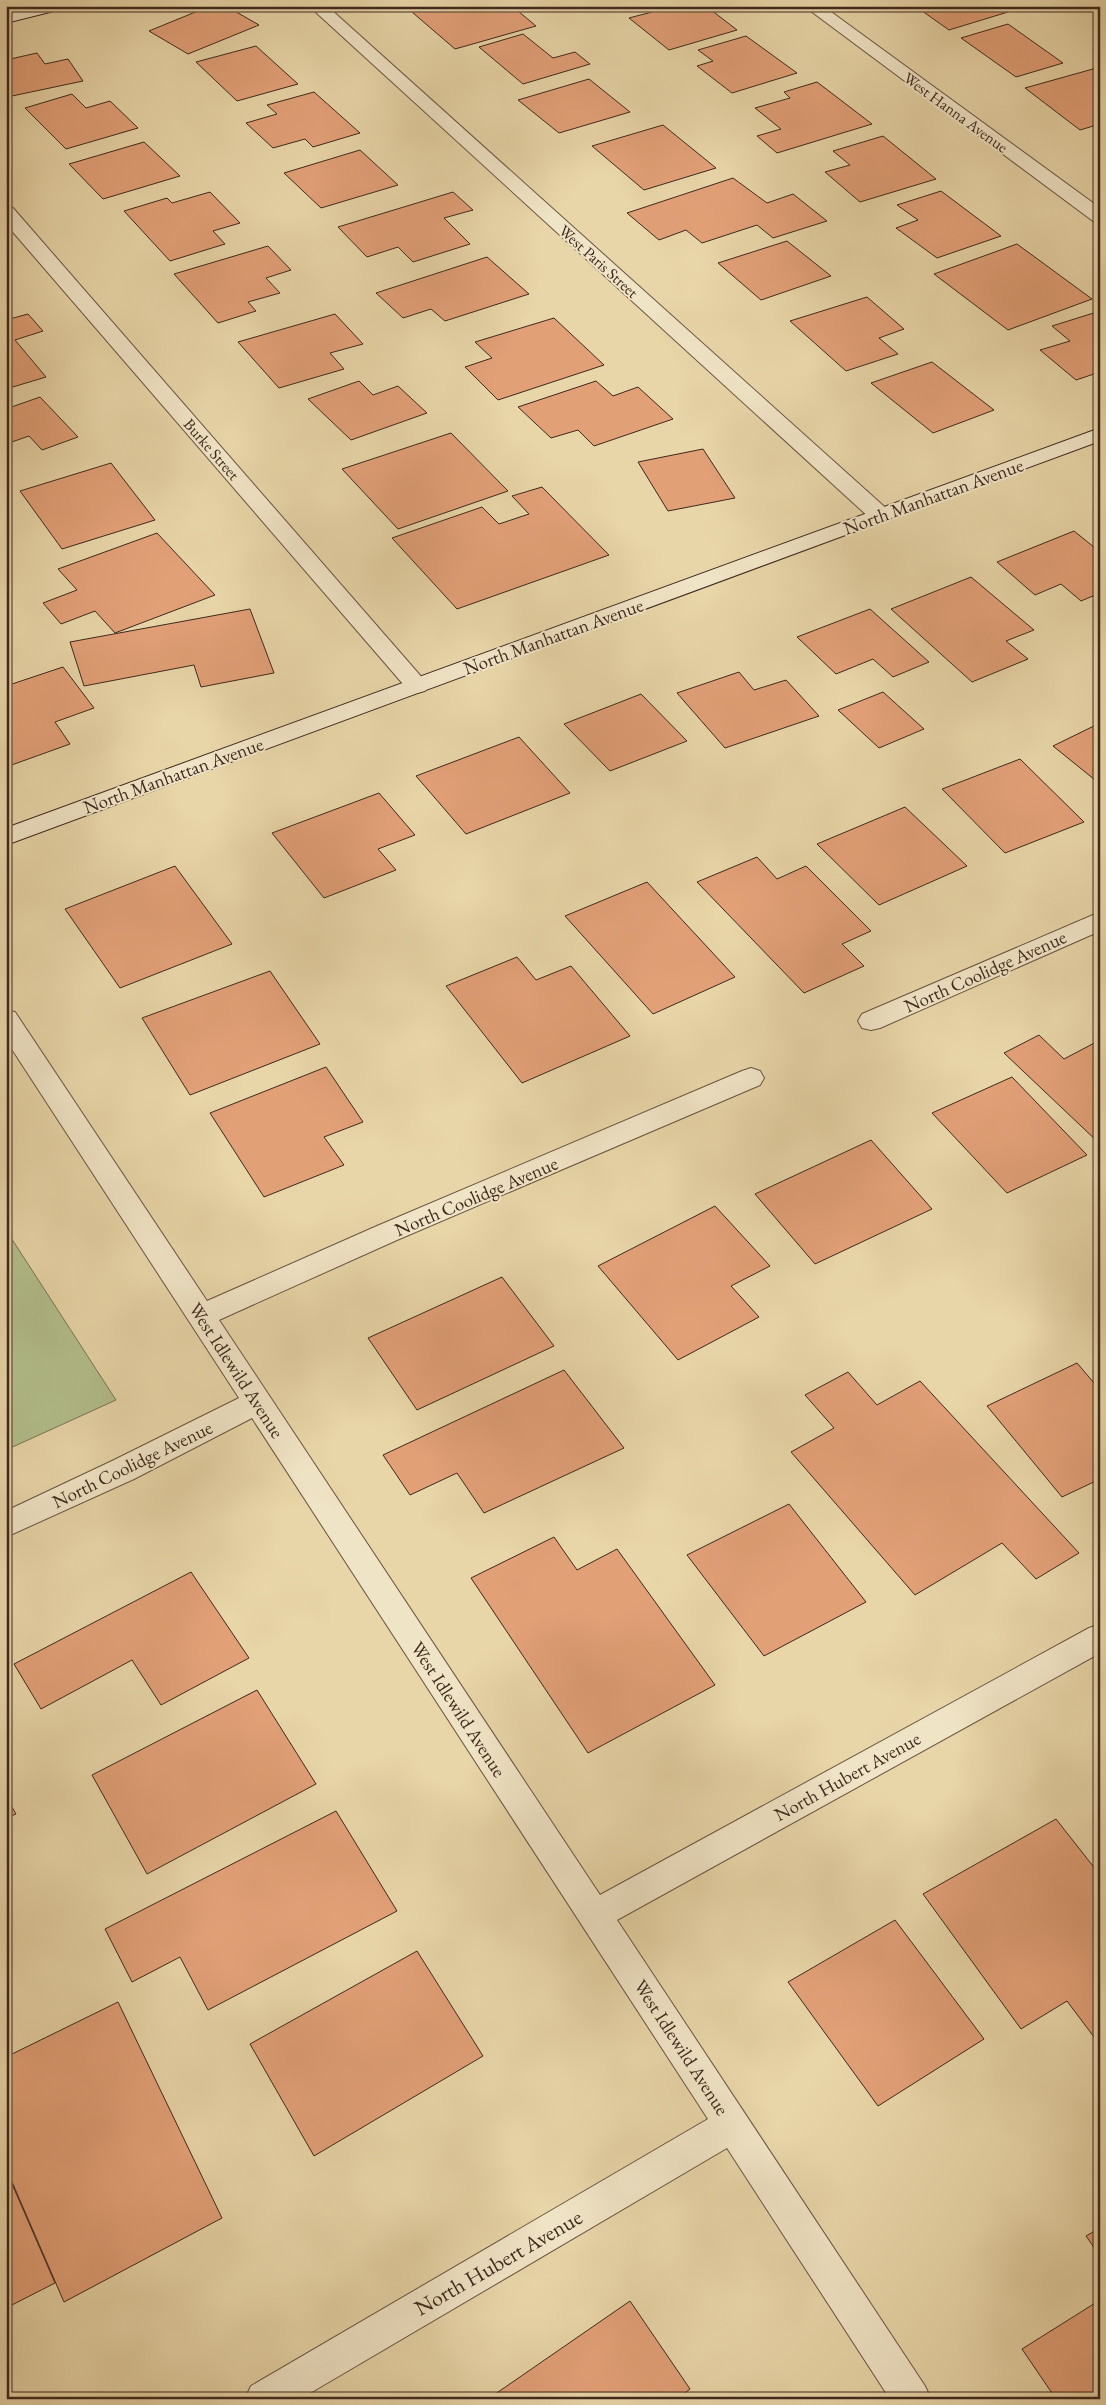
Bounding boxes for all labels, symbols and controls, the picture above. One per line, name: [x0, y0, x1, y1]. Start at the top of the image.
street label: West Hanna Avenue: [899, 67, 1012, 157]
street label: West Paris Street: [555, 220, 643, 303]
street label: Burke Street: [179, 414, 244, 485]
street label: North Manhattan Avenue: [840, 452, 1027, 541]
street label: North Manhattan Avenue: [460, 592, 647, 681]
street label: North Manhattan Avenue: [80, 731, 267, 820]
street label: North Coolidge Avenue: [900, 924, 1070, 1019]
street label: North Coolidge Avenue: [391, 1151, 562, 1242]
street label: West Idlewild Avenue: [183, 1298, 290, 1443]
street label: North Coolidge Avenue: [48, 1415, 216, 1514]
street label: West Idlewild Avenue: [405, 1637, 512, 1782]
street label: North Hubert Avenue: [770, 1726, 925, 1827]
street label: West Idlewild Avenue: [628, 1975, 735, 2120]
street label: North Hubert Avenue: [409, 2202, 588, 2322]

